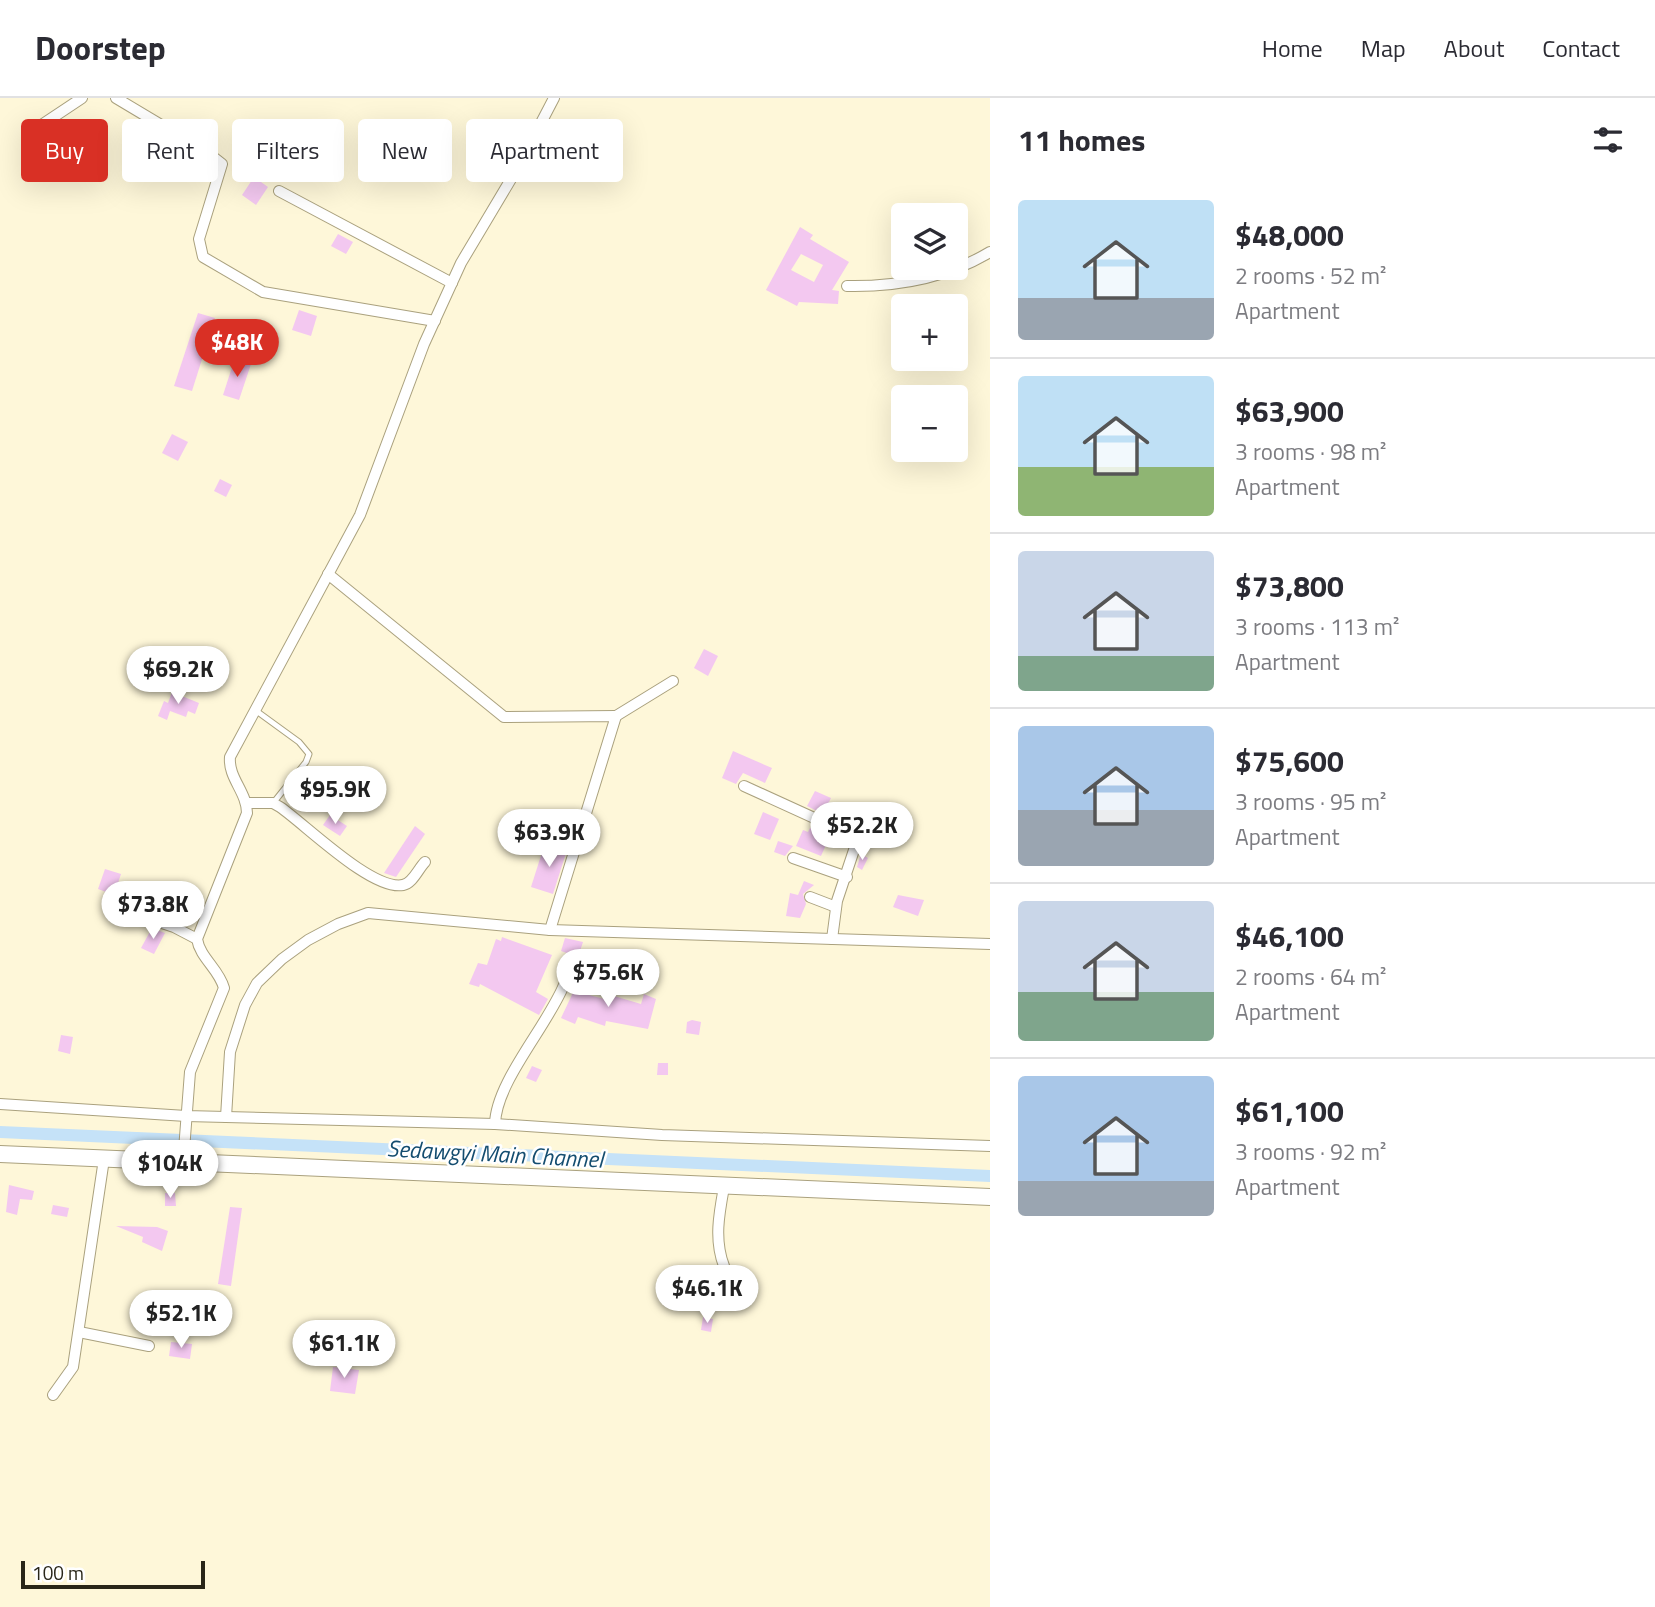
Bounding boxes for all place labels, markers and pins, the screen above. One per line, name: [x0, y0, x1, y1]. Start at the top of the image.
pin: $48K: [196, 320, 278, 379]
pin: $69.2K: [121, 646, 235, 706]
pin: $95.9K: [278, 766, 392, 826]
pin: $52.2K: [805, 802, 919, 862]
pin: $63.9K: [492, 810, 606, 869]
pin: $73.8K: [96, 882, 210, 941]
pin: $75.6K: [551, 950, 665, 1009]
pin: $104K: [121, 1140, 219, 1200]
pin: $46.1K: [650, 1266, 764, 1325]
pin: $52.1K: [124, 1290, 238, 1350]
pin: $61.1K: [287, 1320, 401, 1380]

